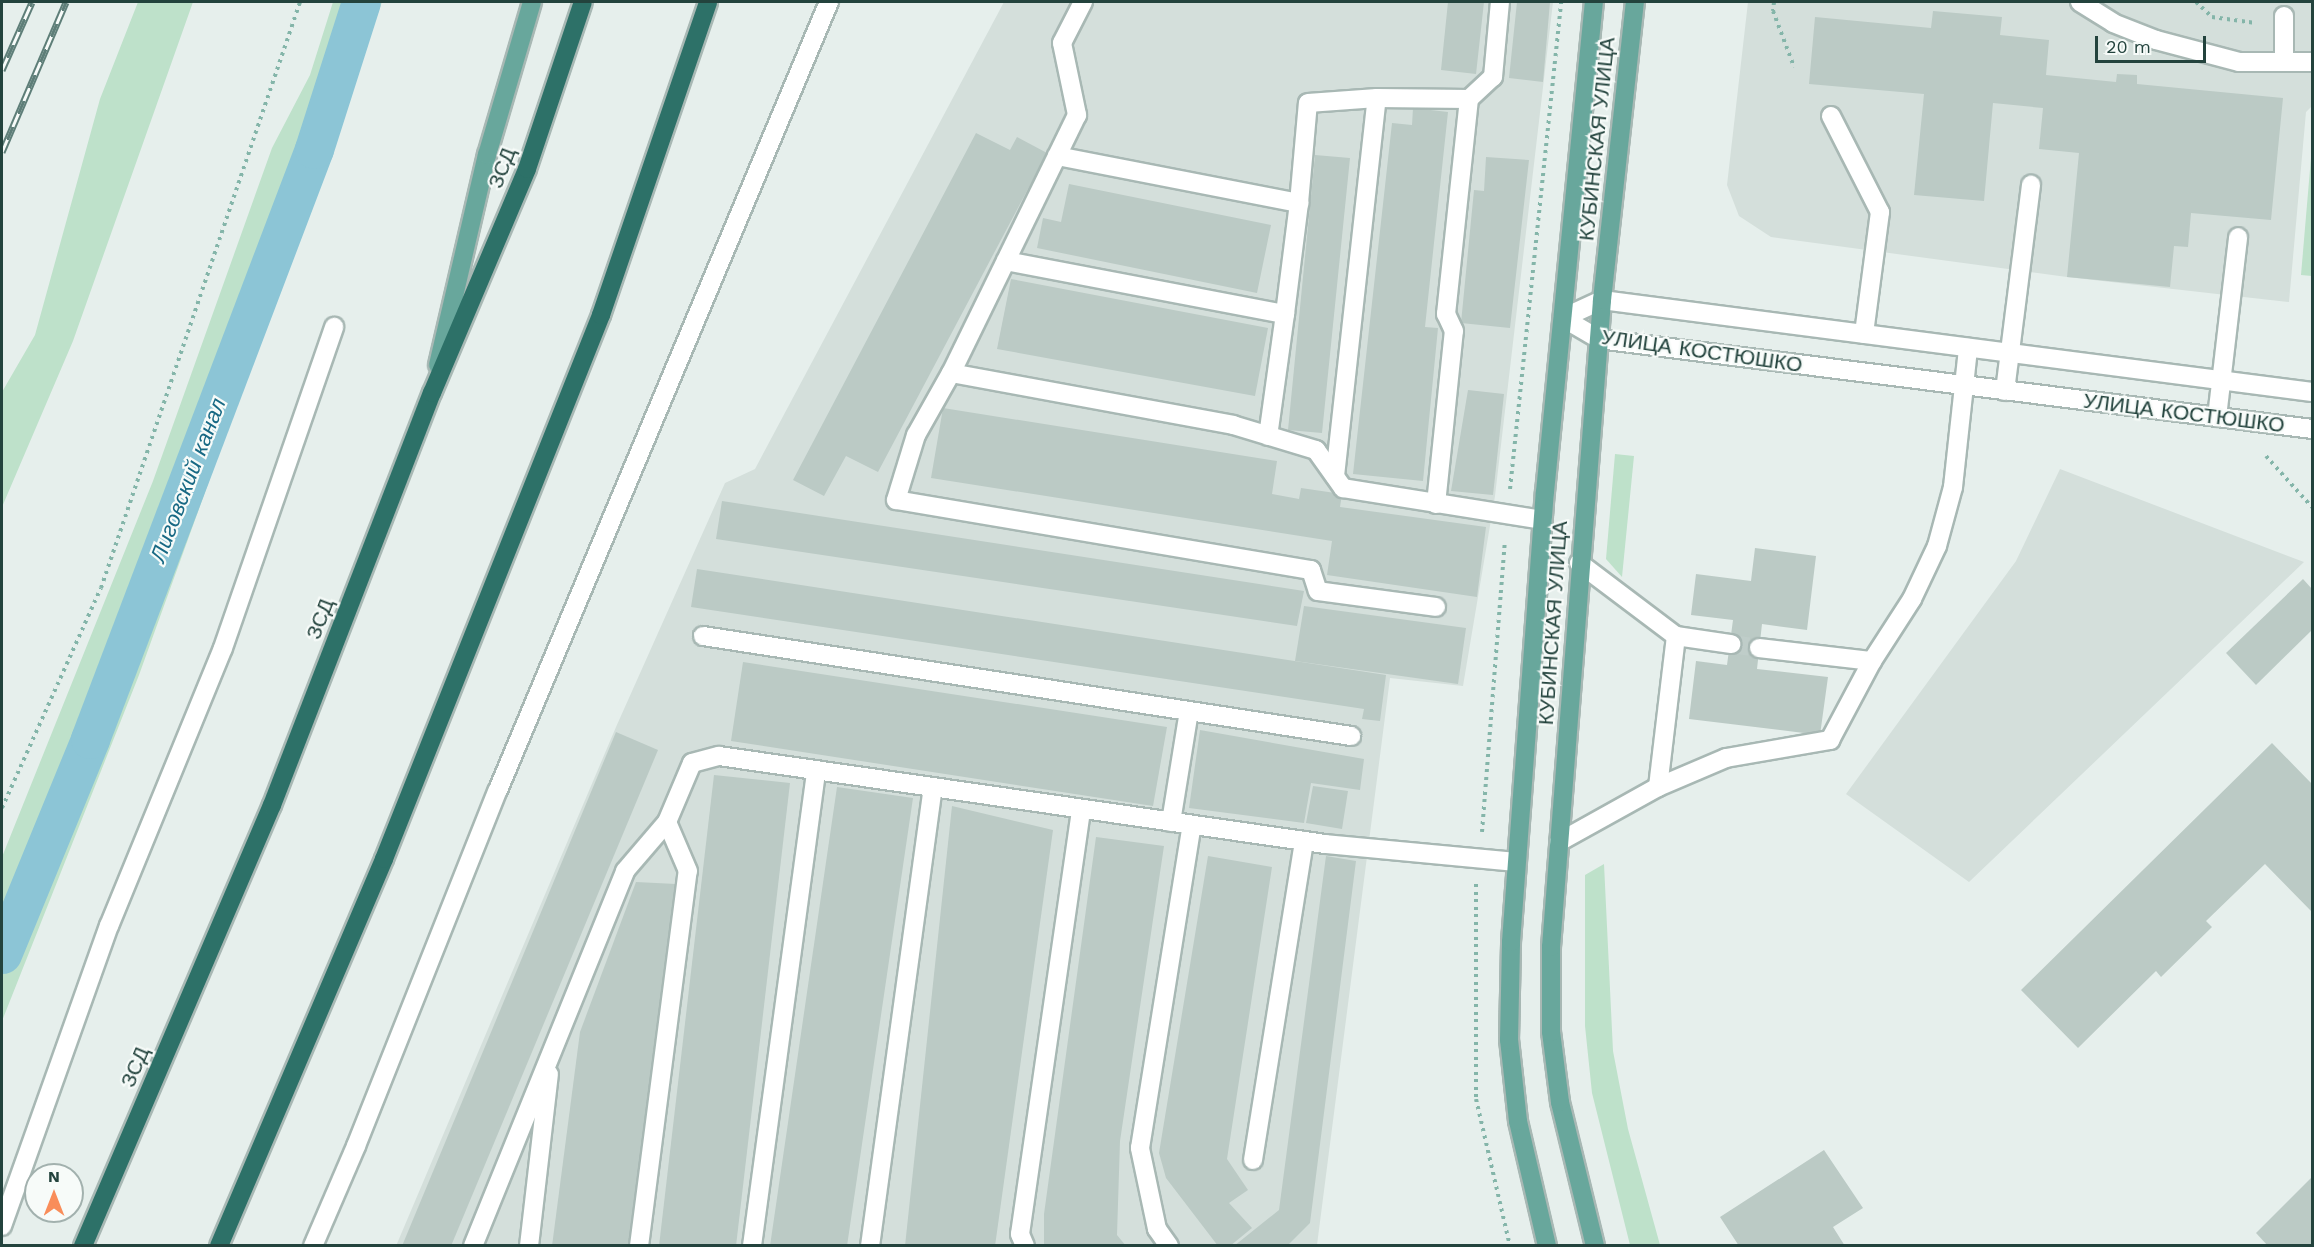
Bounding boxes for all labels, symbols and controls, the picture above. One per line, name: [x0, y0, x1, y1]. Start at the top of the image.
scale bar: [2098, 24, 2209, 62]
street label: КУБИНСКАЯ УЛИЦА: [1574, 36, 1620, 242]
text: 20 m: [2106, 36, 2151, 57]
street label: ЗСД: [483, 144, 521, 192]
street label: УЛИЦА КОСТЮШКО: [1600, 324, 1804, 378]
street label: УЛИЦА КОСТЮШКО: [2082, 388, 2286, 438]
water label: Лиговский канал: [145, 394, 231, 566]
street label: КУБИНСКАЯ УЛИЦА: [1533, 520, 1573, 726]
street label: ЗСД: [301, 595, 339, 643]
street label: ЗСД: [115, 1043, 155, 1091]
north arrow: [24, 1163, 84, 1223]
text: N: [48, 1167, 60, 1186]

